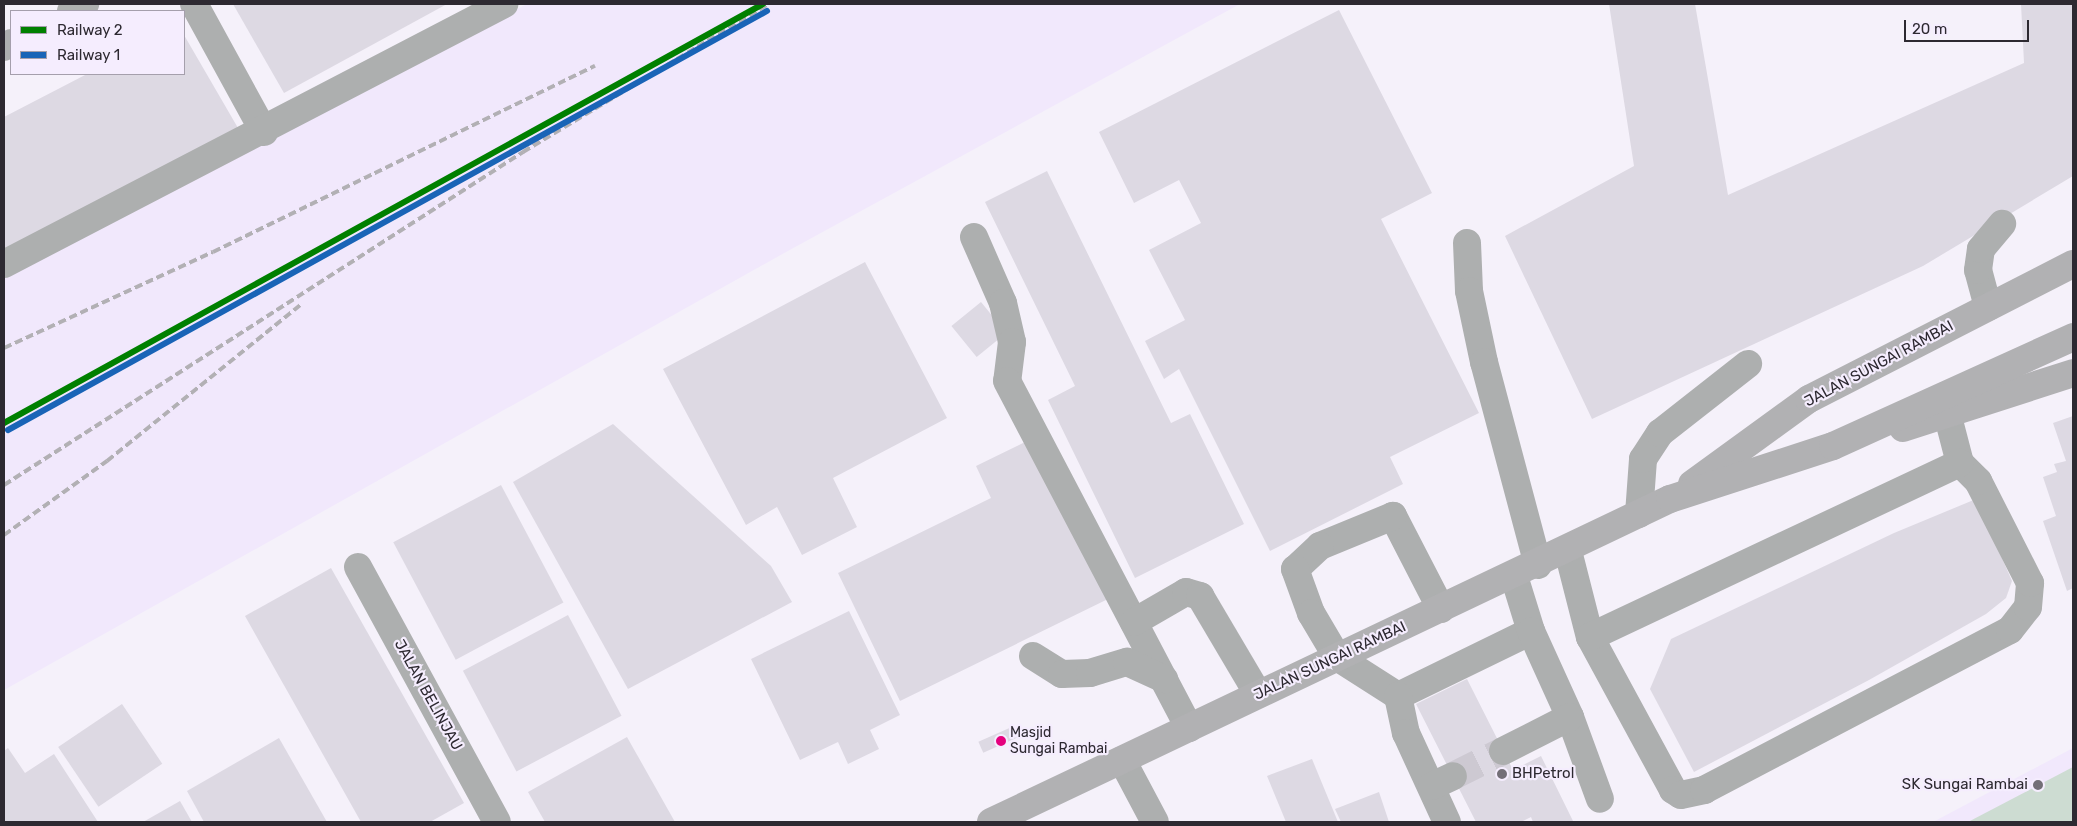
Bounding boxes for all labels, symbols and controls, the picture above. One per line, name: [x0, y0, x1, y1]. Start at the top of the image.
legend: [10, 10, 185, 75]
scale bar: [1907, 10, 2032, 42]
text: 20 m: [1912, 20, 1947, 38]
text: Railway 2: [57, 21, 123, 39]
text: Railway 1: [57, 46, 120, 64]
street label: JALAN SUNGAI RAMBAI: [1802, 317, 1956, 411]
street label: JALAN SUNGAI RAMBAI: [1251, 618, 1409, 704]
street label: JALAN BELINJAU: [390, 637, 466, 753]
place label: Masjid Sungai Rambai: [1010, 725, 1107, 758]
marker: Masjid Sungai Rambai: [996, 736, 1006, 746]
place label: BHPetrol: [1512, 765, 1574, 783]
marker: BHPetrol: [1496, 768, 1508, 780]
place label: SK Sungai Rambai: [1902, 776, 2028, 794]
marker: SK Sungai Rambai: [2032, 779, 2044, 791]

